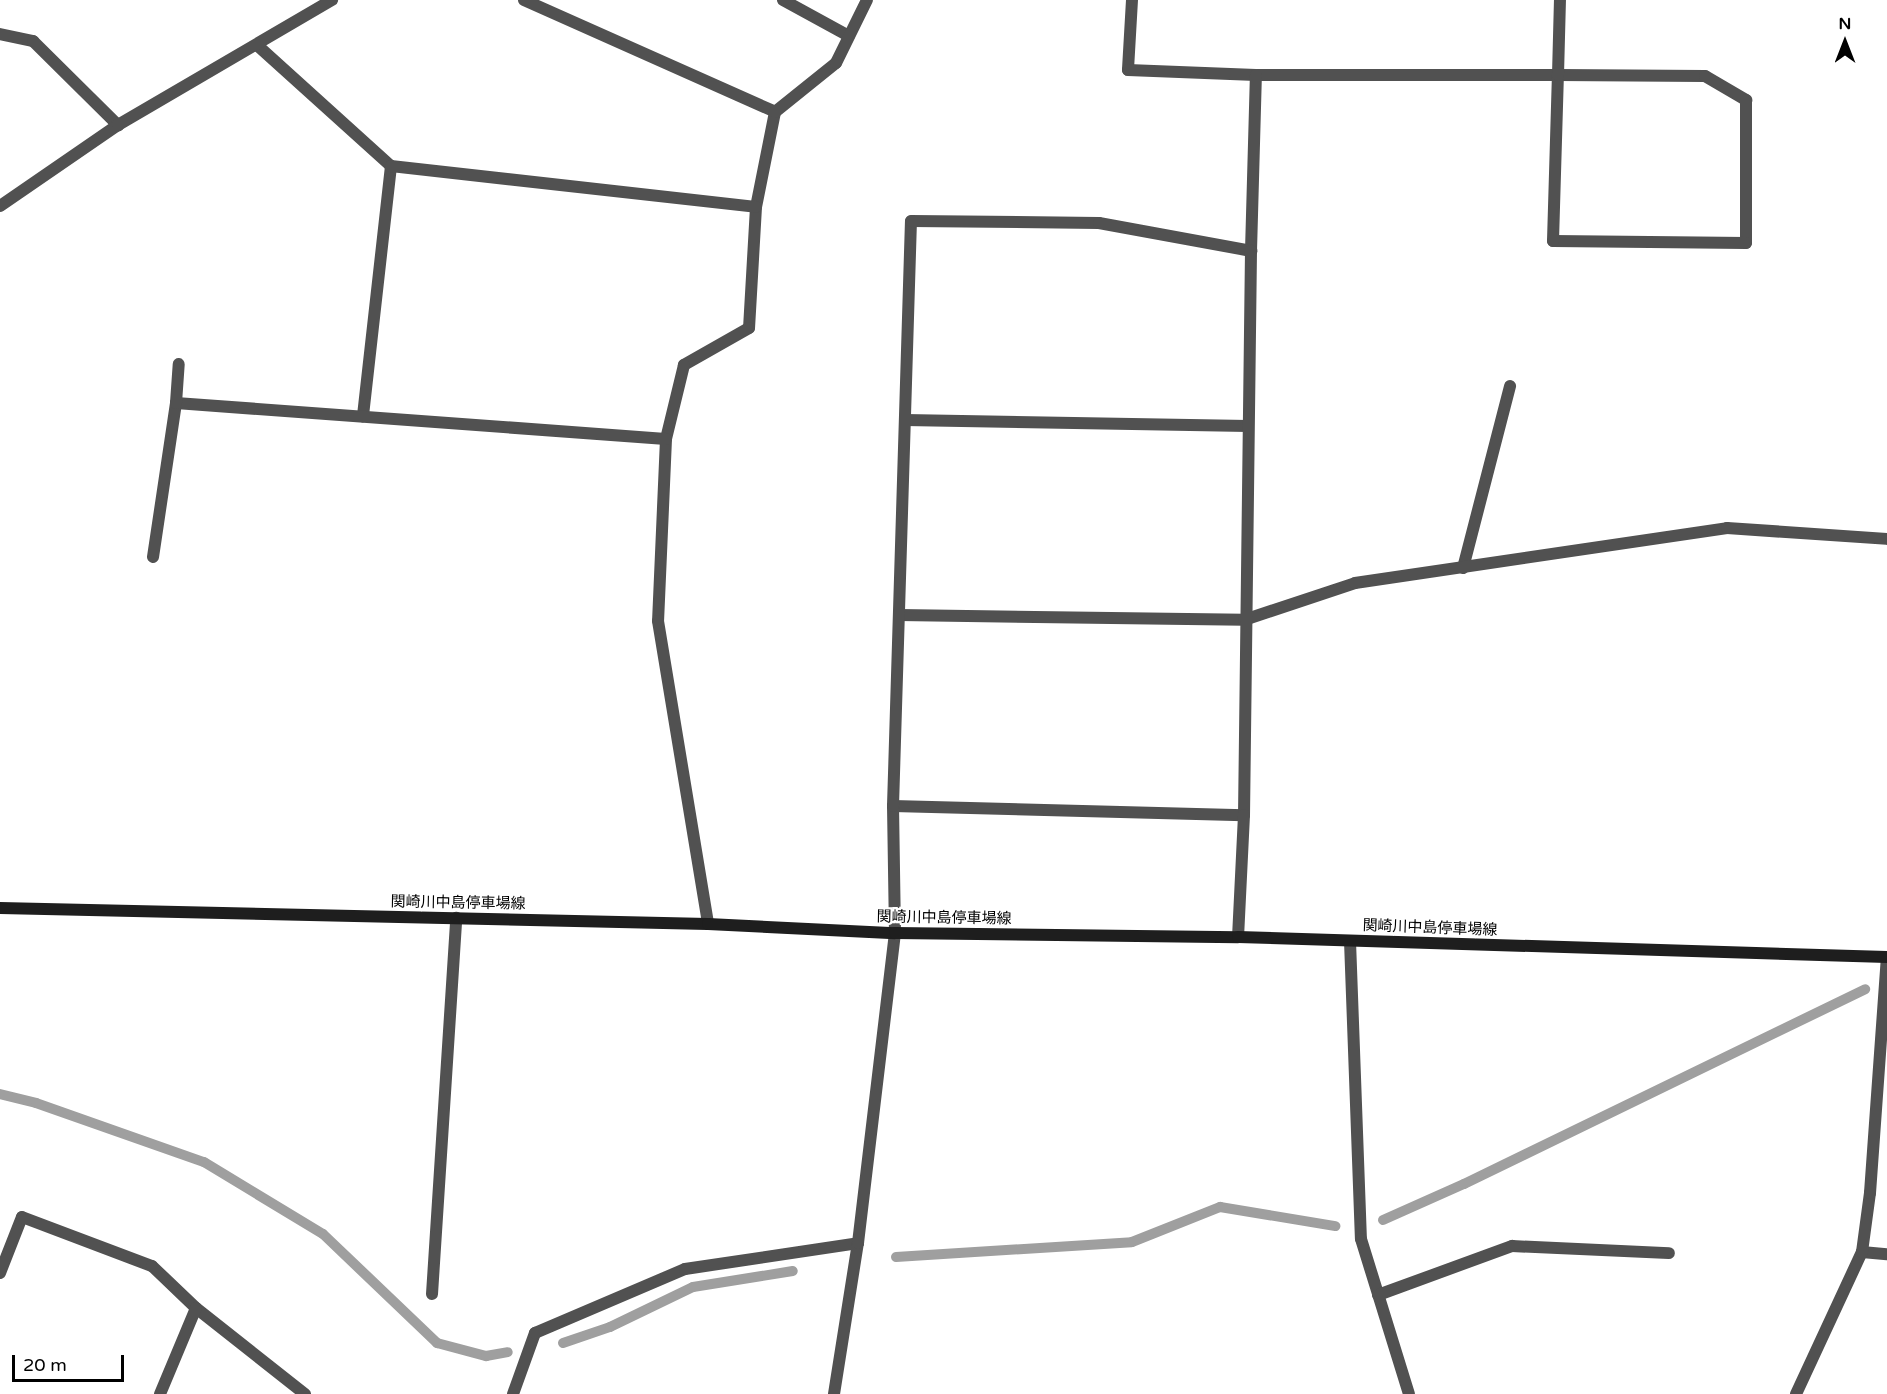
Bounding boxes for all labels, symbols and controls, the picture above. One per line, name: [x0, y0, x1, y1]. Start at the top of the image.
north arrow: [1815, 12, 1875, 72]
text: N: [1839, 14, 1851, 34]
street label: 関崎川中島停車場線: [390, 893, 526, 913]
street label: 関崎川中島停車場線: [876, 908, 1012, 928]
street label: 関崎川中島停車場線: [1362, 917, 1498, 939]
scale bar: [15, 1343, 128, 1381]
text: 20 m: [23, 1354, 67, 1376]

